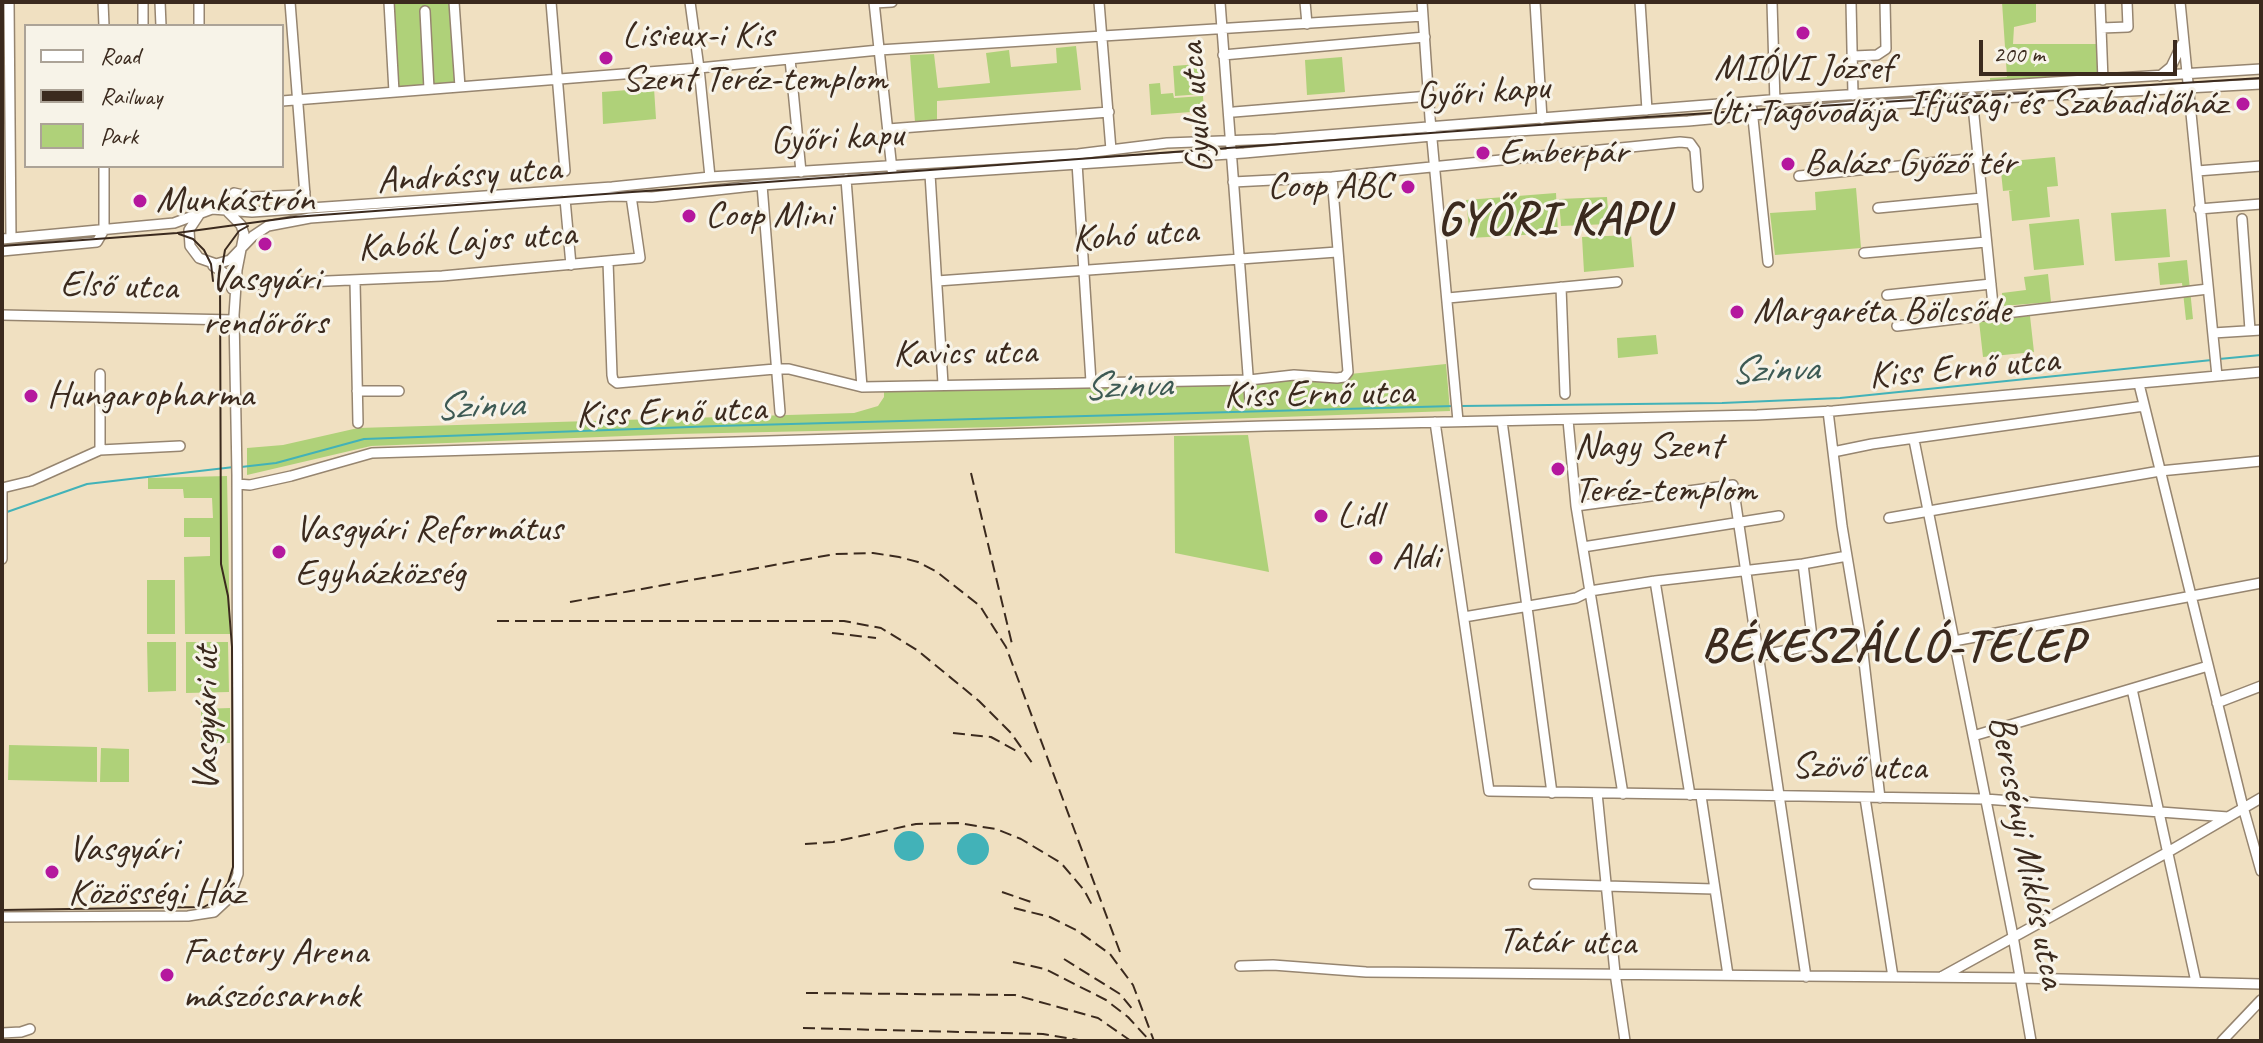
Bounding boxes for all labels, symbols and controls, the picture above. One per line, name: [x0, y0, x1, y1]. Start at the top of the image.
place label: Lisieux-i Kis Szent Teréz-templom: [622, 13, 887, 102]
legend: [24, 24, 284, 168]
marker: MIÓVI József Úti Tagóvodája: [1794, 24, 1812, 42]
scale bar: [1983, 24, 2181, 74]
text: 200 m: [1993, 39, 2045, 69]
text: Road: [100, 41, 140, 71]
street label: Gyula utca: [1170, 41, 1224, 175]
place label: MIÓVI József Úti Tagóvodája: [1710, 46, 1896, 136]
marker: Lisieux-i Kis Szent Teréz-templom: [597, 49, 615, 67]
street label: Győri kapu: [1415, 66, 1551, 120]
text: Railway: [100, 81, 162, 111]
place label: Ifjúsági és Szabadidőház: [1908, 81, 2227, 127]
marker: Ifjúsági és Szabadidőház: [2234, 95, 2252, 113]
street label: Győri kapu: [769, 113, 905, 165]
text: Park: [100, 121, 138, 151]
place label: Emberpár: [1499, 130, 1628, 176]
place label: Balázs Győző tér: [1804, 141, 2016, 187]
marker: Emberpár: [1474, 144, 1492, 162]
street label: Andrássy utca: [375, 147, 563, 205]
marker: Balázs Győző tér: [1779, 155, 1797, 173]
place label: Coop ABC: [1267, 164, 1392, 210]
place label: Munkástrón: [156, 178, 314, 224]
marker: Coop ABC: [1399, 178, 1417, 196]
marker: Munkástrón: [131, 192, 149, 210]
place label: Coop Mini: [705, 193, 832, 239]
district label: GYŐRI KAPU: [1436, 193, 1670, 249]
marker: Coop Mini: [680, 207, 698, 225]
street label: Kohó utca: [1071, 209, 1199, 263]
street label: Kabók Lajos utca: [357, 212, 577, 272]
marker: Vasgyári rendőrőrs: [256, 235, 274, 253]
place label: Vasgyári rendőrőrs: [202, 257, 328, 346]
street label: Első utca: [60, 262, 178, 312]
place label: Margaréta Bölcsőde: [1753, 289, 2010, 335]
marker: Margaréta Bölcsőde: [1728, 303, 1746, 321]
street label: Kavics utca: [893, 330, 1037, 378]
street label: Kiss Ernő utca: [1867, 338, 2061, 400]
water label: Szinva: [1729, 345, 1819, 397]
water label: Szinva: [1082, 361, 1172, 413]
street label: Kiss Ernő utca: [1224, 371, 1414, 419]
place label: Hungaropharma: [47, 373, 254, 419]
water label: Szinva: [434, 381, 524, 433]
marker: Hungaropharma: [22, 387, 40, 405]
street label: Kiss Ernő utca: [575, 387, 767, 439]
place label: Nagy Szent Teréz-templom: [1574, 424, 1756, 514]
marker: Nagy Szent Teréz-templom: [1549, 460, 1567, 478]
place label: Lidl: [1337, 493, 1382, 539]
place label: Vasgyári Református Egyházközség: [295, 507, 563, 596]
marker: Lidl: [1312, 507, 1330, 525]
place label: Aldi: [1392, 535, 1440, 581]
marker: Vasgyári Református Egyházközség: [270, 543, 288, 561]
marker: Aldi: [1367, 549, 1385, 567]
district label: BÉKESZÁLLÓ-TELEP: [1701, 620, 2085, 676]
street label: Vasgyári út: [184, 646, 230, 792]
street label: Bercsényi Miklós utca: [1977, 712, 2075, 992]
street label: Szövő utca: [1791, 744, 1927, 792]
place label: Vasgyári Közösségi Ház: [68, 827, 244, 916]
marker: Vasgyári Közösségi Ház: [43, 863, 61, 881]
street label: Tatár utca: [1498, 919, 1636, 967]
place label: Factory Arena mászócsarnok: [183, 930, 368, 1020]
marker: Factory Arena mászócsarnok: [158, 966, 176, 984]

